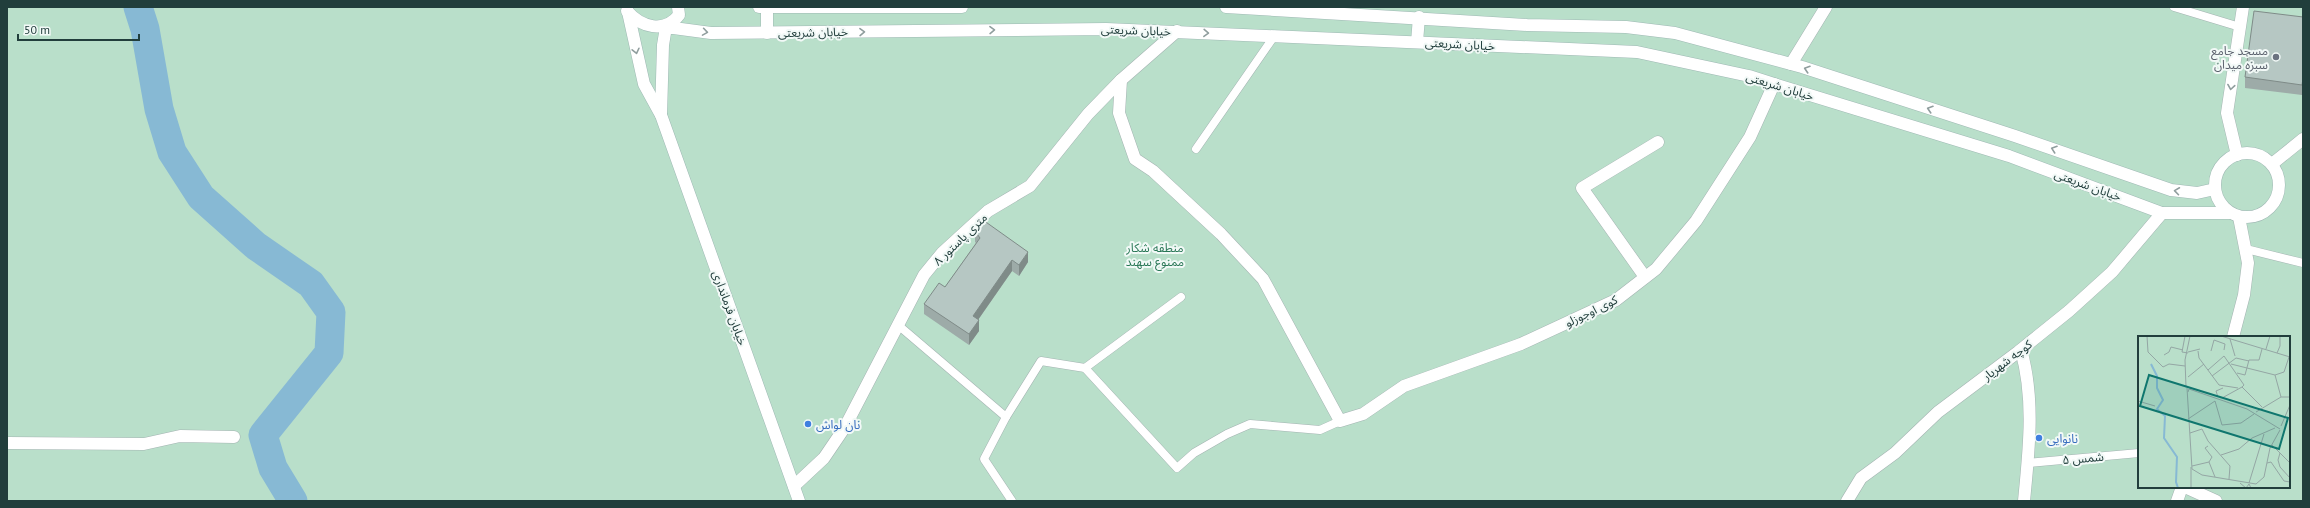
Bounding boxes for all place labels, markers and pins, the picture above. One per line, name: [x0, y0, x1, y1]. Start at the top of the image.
place label: مسجد جامع سبزه میدان: [2211, 43, 2268, 72]
marker: مسجد جامع سبزه میدان: [2271, 52, 2281, 62]
place label: نان لواش: [816, 417, 860, 432]
marker: نان لواش: [803, 419, 813, 429]
place label: نانوایی: [2047, 431, 2078, 446]
marker: نانوایی: [2034, 433, 2044, 443]

